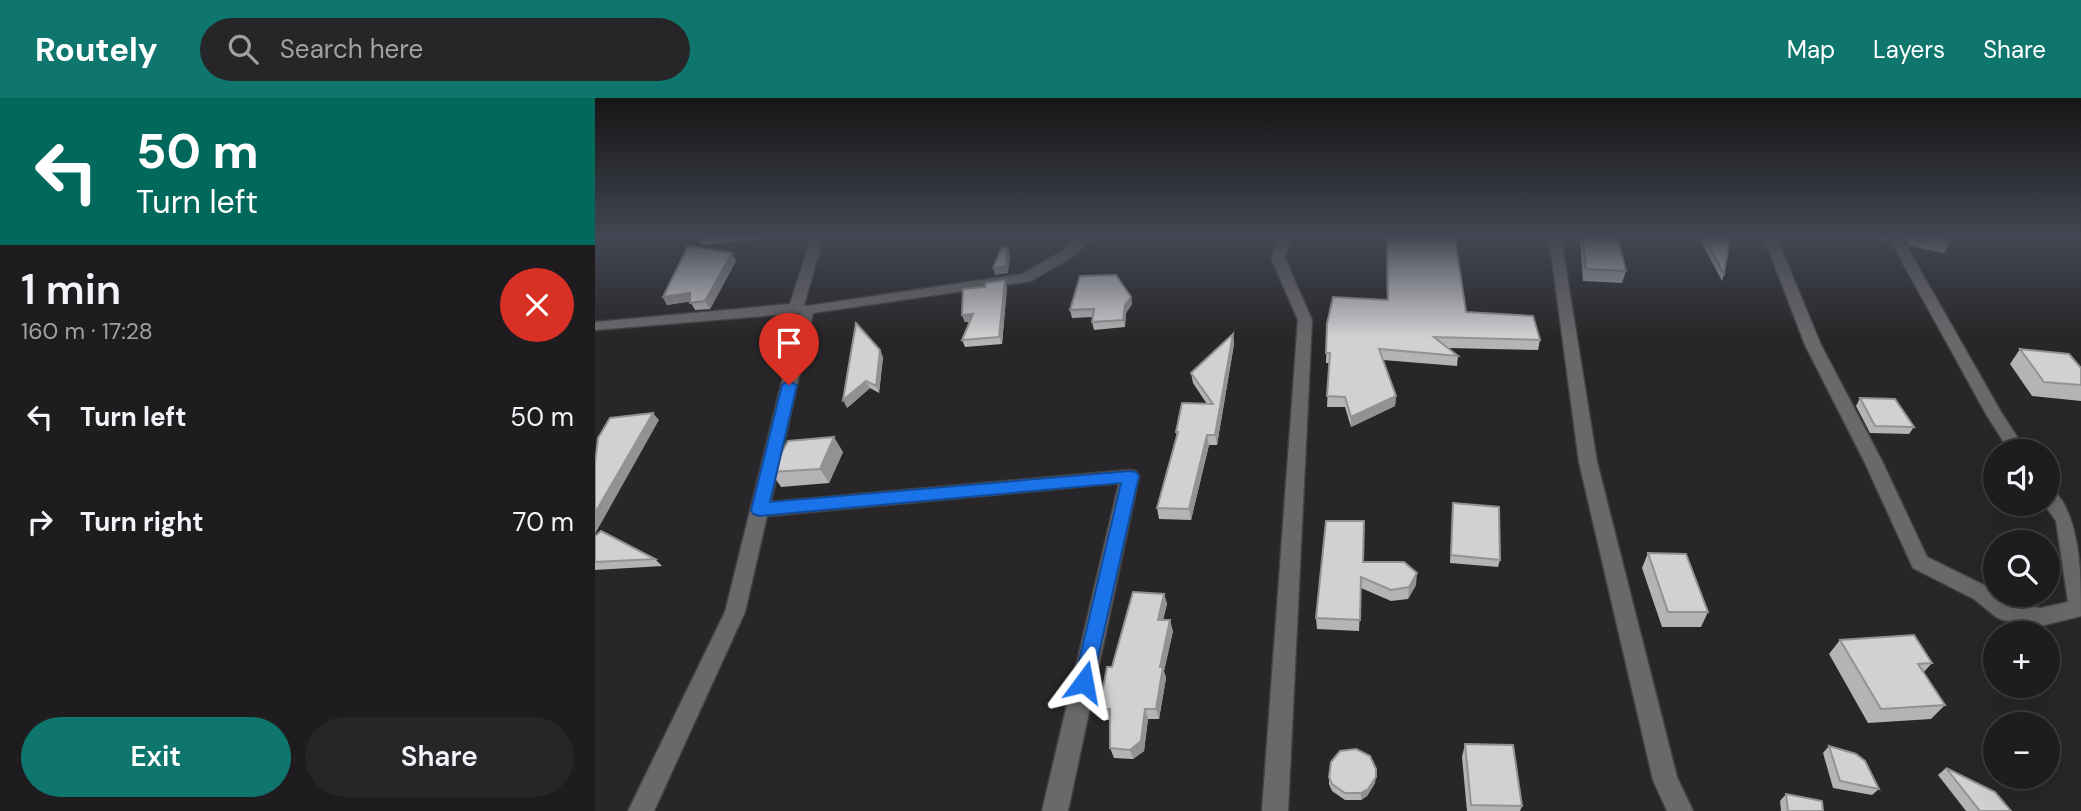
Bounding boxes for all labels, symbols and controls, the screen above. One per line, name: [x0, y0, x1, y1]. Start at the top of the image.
search box: [200, 18, 690, 81]
text: Routely: [35, 28, 158, 71]
icon: search: [224, 30, 262, 68]
text: Search here: [280, 32, 423, 66]
text: Map: [1787, 34, 1835, 65]
text: Layers: [1873, 34, 1945, 65]
text: Share: [1983, 34, 2046, 65]
text: 50 m: [136, 119, 259, 183]
icon: left: [21, 126, 112, 217]
text: Turn left: [136, 181, 258, 223]
text: 1 min: [21, 262, 121, 317]
button: close: [500, 268, 574, 342]
pin: [759, 313, 819, 385]
text: 160 m · 17:28: [21, 316, 153, 346]
icon: arrive: [770, 324, 808, 362]
icon: left: [21, 398, 59, 436]
text: Turn left: [80, 400, 187, 434]
text: 50 m: [510, 400, 574, 434]
map controls: [1983, 439, 2060, 789]
button: sound: [1983, 439, 2060, 516]
icon: right: [21, 503, 59, 541]
text: Turn right: [80, 505, 204, 539]
text: 70 m: [513, 505, 574, 539]
button: search: [1983, 530, 2060, 607]
button: +: [1983, 621, 2060, 698]
position arrow: [1047, 645, 1121, 719]
button: −: [1983, 712, 2060, 789]
button: Exit: [21, 717, 291, 797]
button: Share: [305, 717, 574, 797]

